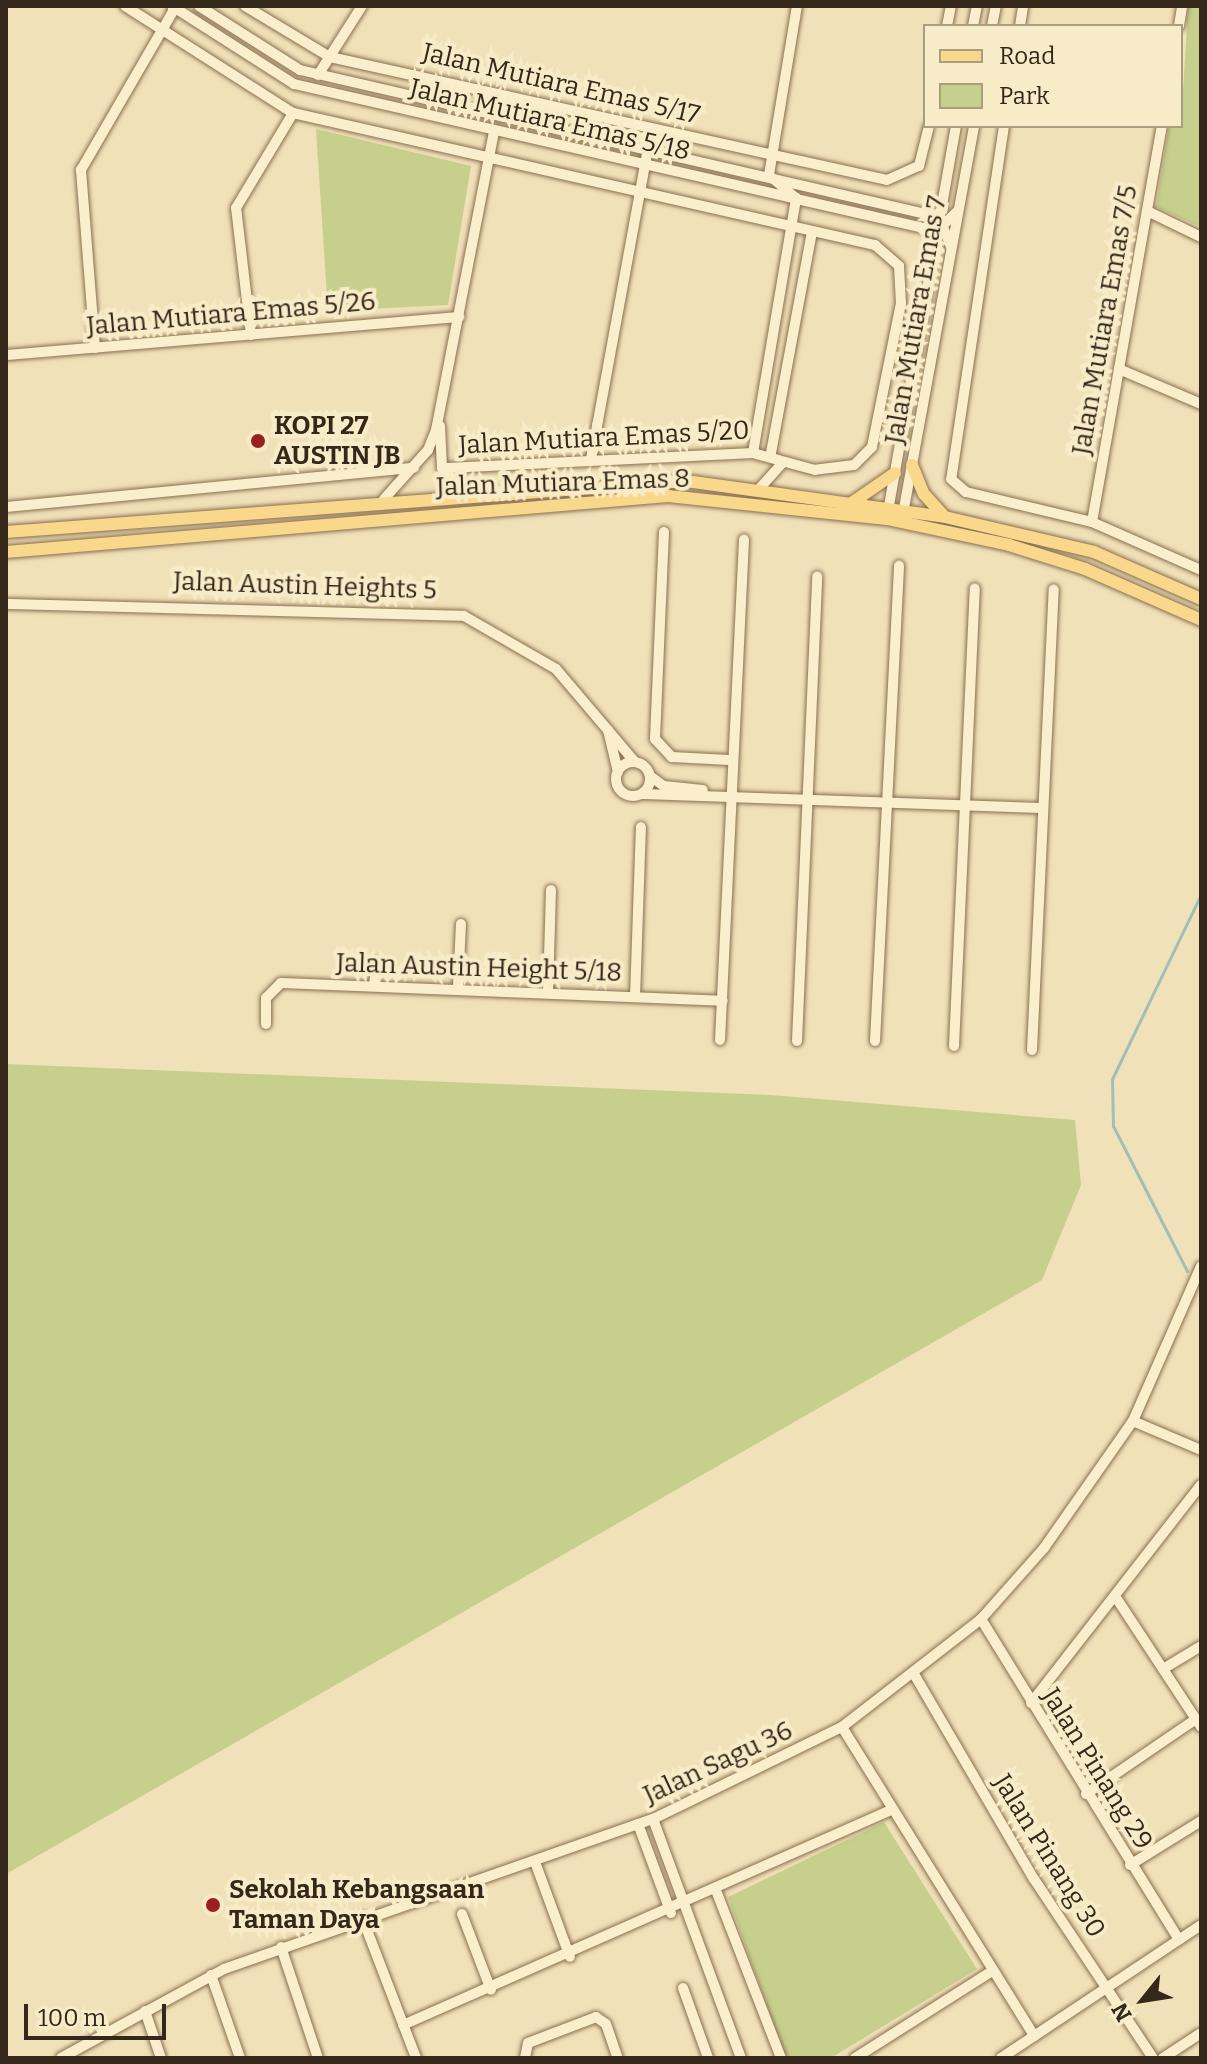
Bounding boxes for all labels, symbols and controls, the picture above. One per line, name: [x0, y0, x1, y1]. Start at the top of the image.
legend: [923, 24, 1183, 128]
street label: Jalan Mutiara Emas 5/17: [419, 37, 703, 131]
text: Road: [999, 42, 1055, 70]
street label: Jalan Mutiara Emas 5/18: [407, 73, 693, 167]
text: Park: [999, 82, 1050, 110]
street label: Jalan Mutiara Emas 7/5: [1066, 183, 1144, 457]
street label: Jalan Mutiara Emas 7: [879, 194, 953, 446]
street label: Jalan Mutiara Emas 5/26: [85, 286, 377, 342]
place label: KOPI 27 AUSTIN JB: [274, 410, 401, 472]
street label: Jalan Mutiara Emas 5/20: [458, 415, 750, 461]
marker: KOPI 27 AUSTIN JB: [249, 432, 267, 450]
street label: Jalan Mutiara Emas 8: [436, 463, 690, 503]
street label: Jalan Austin Heights 5: [173, 566, 437, 606]
street label: Jalan Austin Height 5/18: [336, 947, 622, 989]
street label: Jalan Pinang 29: [1035, 1682, 1159, 1856]
street label: Jalan Sagu 36: [639, 1715, 797, 1811]
street label: Jalan Pinang 30: [986, 1769, 1112, 1943]
place label: Sekolah Kebangsaan Taman Daya: [229, 1874, 484, 1936]
marker: Sekolah Kebangsaan Taman Daya: [204, 1896, 222, 1914]
north arrow: [1103, 1960, 1183, 2040]
scale bar: [28, 1988, 170, 2038]
text: N: [1106, 1998, 1138, 2026]
text: 100 m: [38, 2004, 106, 2032]

